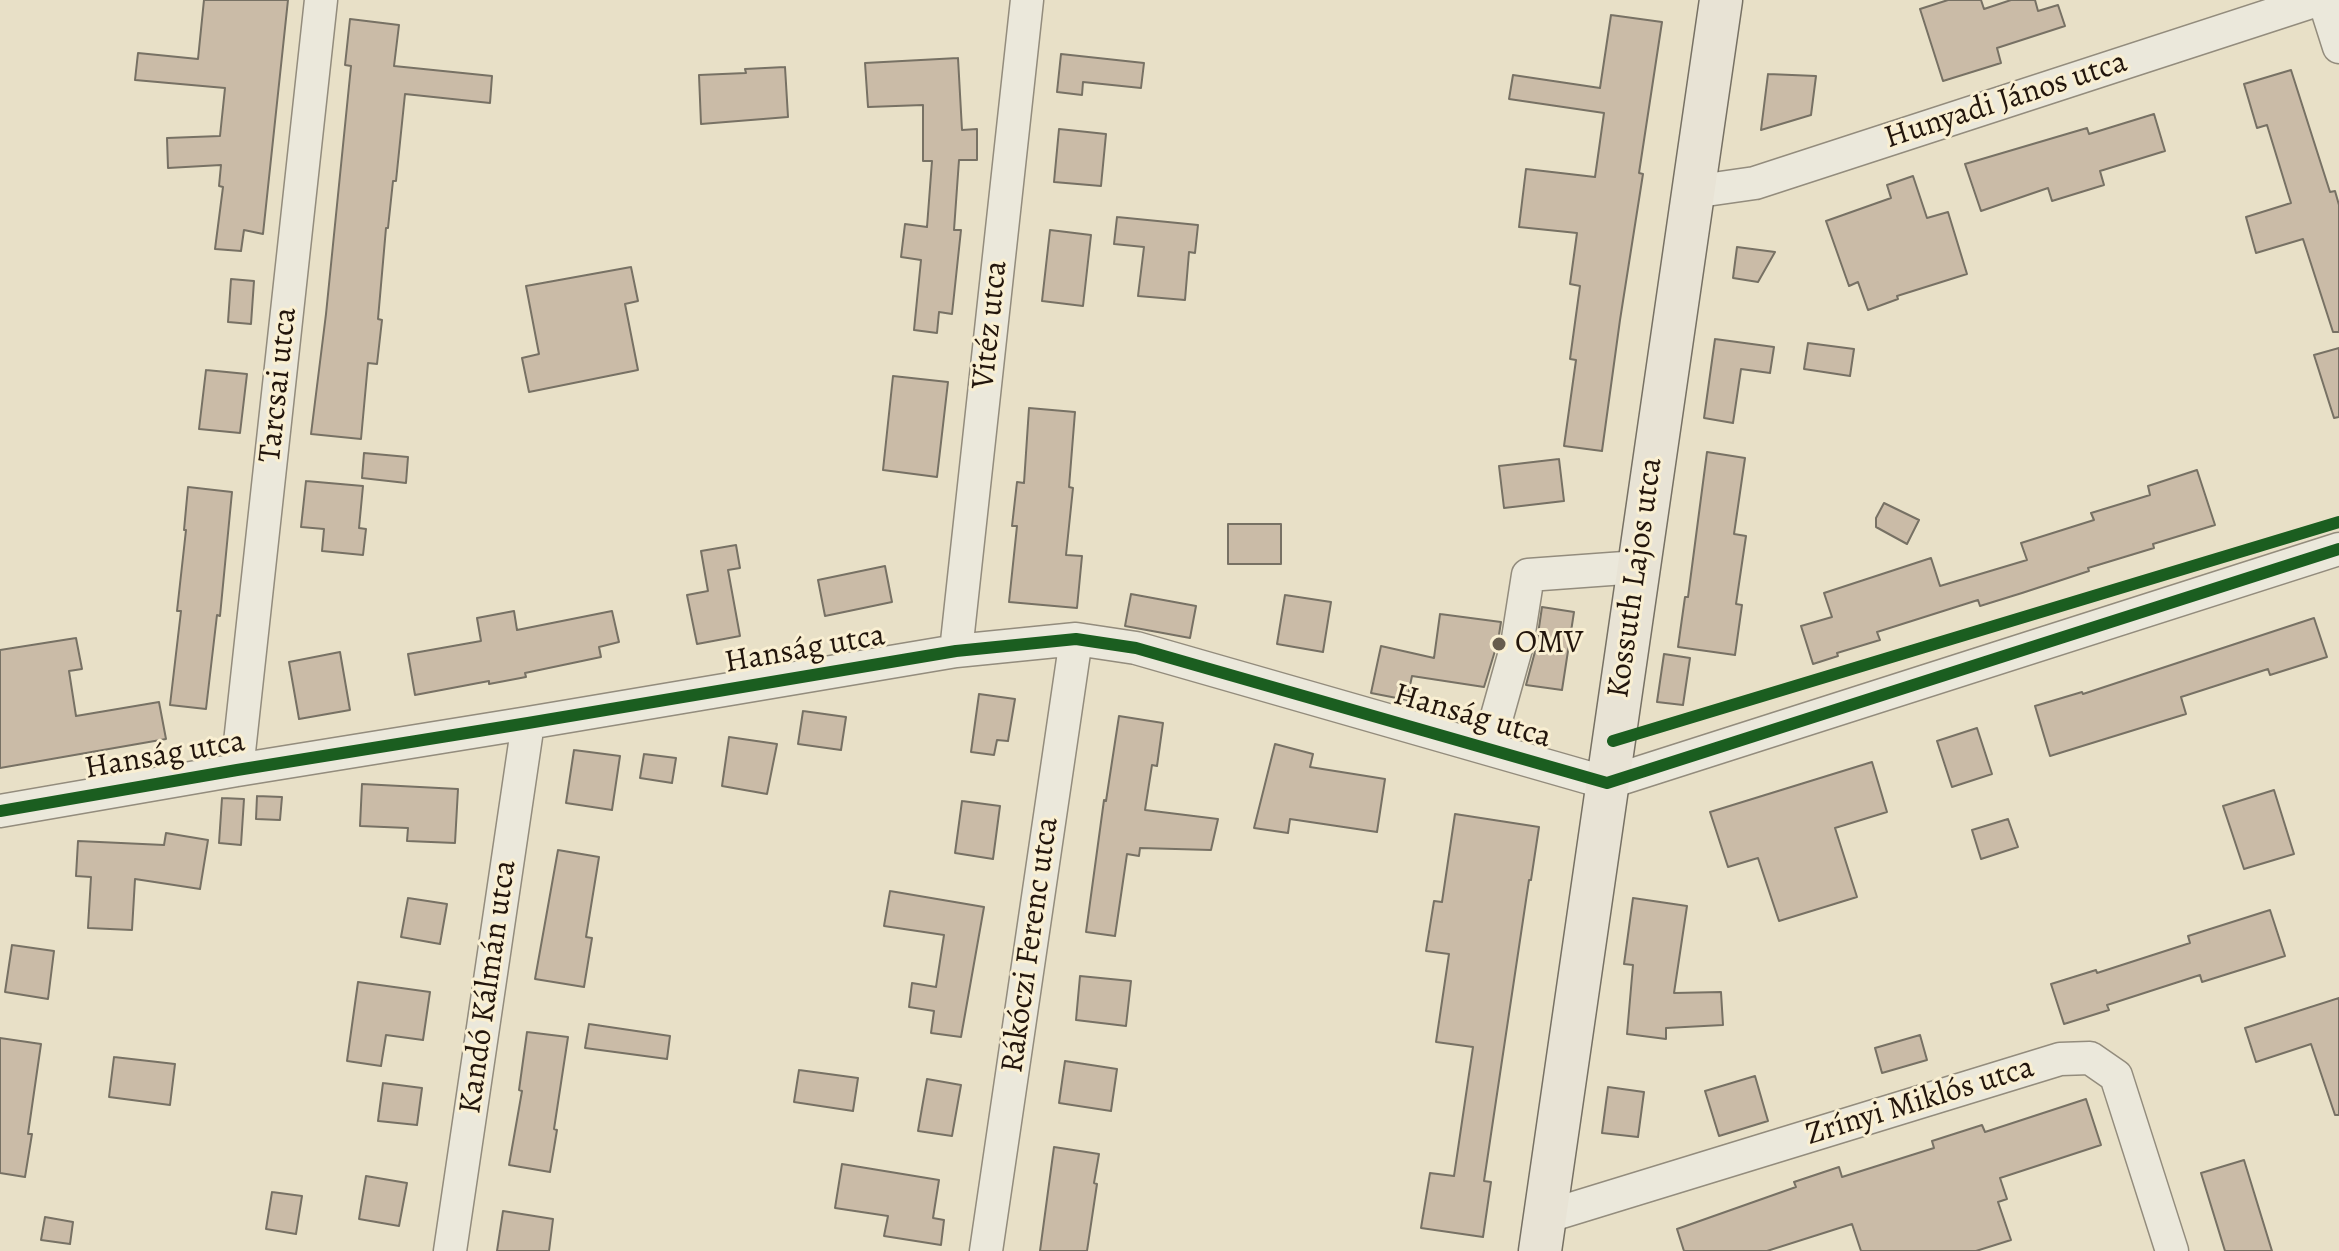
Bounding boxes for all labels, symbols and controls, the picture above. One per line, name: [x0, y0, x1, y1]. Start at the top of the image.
street label: Hunyadi János utca: [1880, 44, 2132, 158]
street label: Vitéz utca: [965, 259, 1017, 391]
street label: Tarcsai utca: [252, 306, 306, 464]
street label: Kossuth Lajos utca: [1600, 455, 1672, 701]
street label: Hanság utca: [722, 617, 888, 683]
place label: OMV: [1515, 625, 1583, 663]
marker: OMV: [1490, 635, 1508, 653]
street label: Hanság utca: [1389, 676, 1555, 758]
street label: Hanság utca: [82, 723, 248, 789]
street label: Rákóczi Ferenc utca: [994, 815, 1068, 1075]
street label: Kandó Kálmán utca: [452, 858, 526, 1116]
street label: Zrínyi Miklós utca: [1801, 1049, 2039, 1155]

